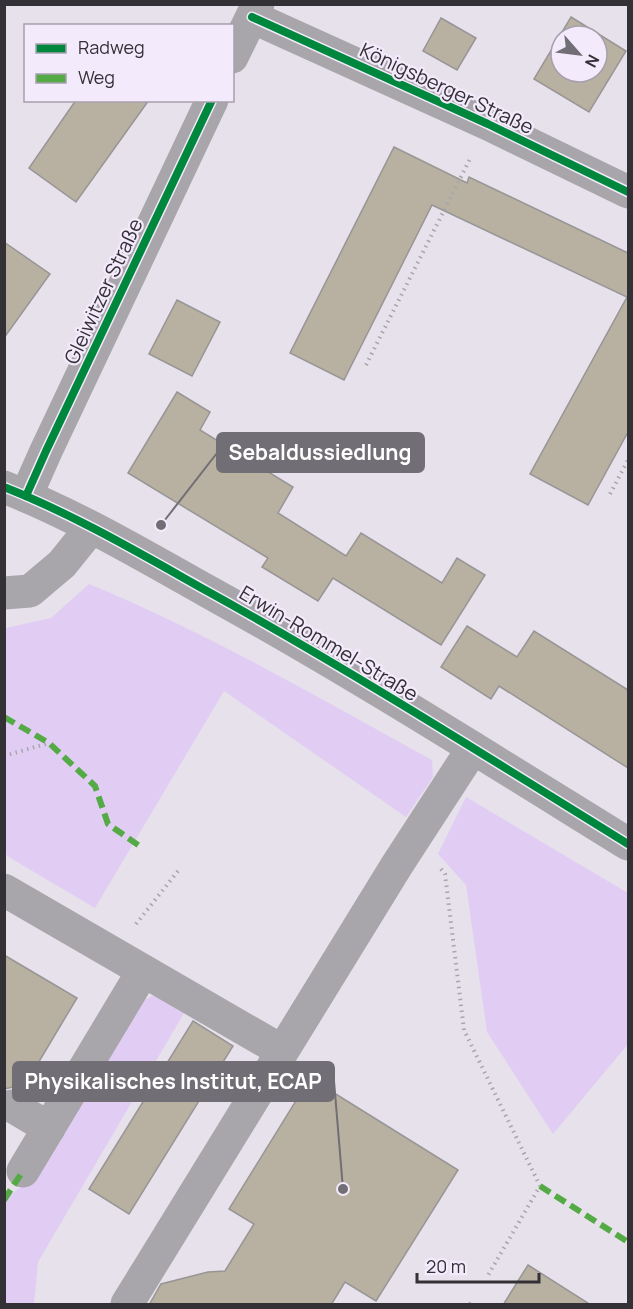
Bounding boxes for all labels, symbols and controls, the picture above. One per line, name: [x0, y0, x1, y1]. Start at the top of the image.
legend: [24, 24, 234, 102]
north arrow: [549, 24, 609, 84]
text: Radweg: [78, 35, 145, 59]
street label: Königsberger Straße: [356, 36, 538, 140]
text: N: [580, 51, 605, 71]
text: Weg: [78, 65, 115, 89]
street label: Gleiwitzer Straße: [57, 214, 149, 368]
callout: Sebaldussiedlung: [217, 433, 424, 472]
text: Sebaldussiedlung: [229, 438, 411, 466]
street label: Erwin-Rommel-Straße: [235, 579, 423, 707]
callout: Physikalisches Institut, ECAP: [13, 1062, 334, 1101]
text: Physikalisches Institut, ECAP: [24, 1067, 322, 1095]
scale bar: [417, 1246, 538, 1284]
text: 20 m: [426, 1254, 466, 1278]

